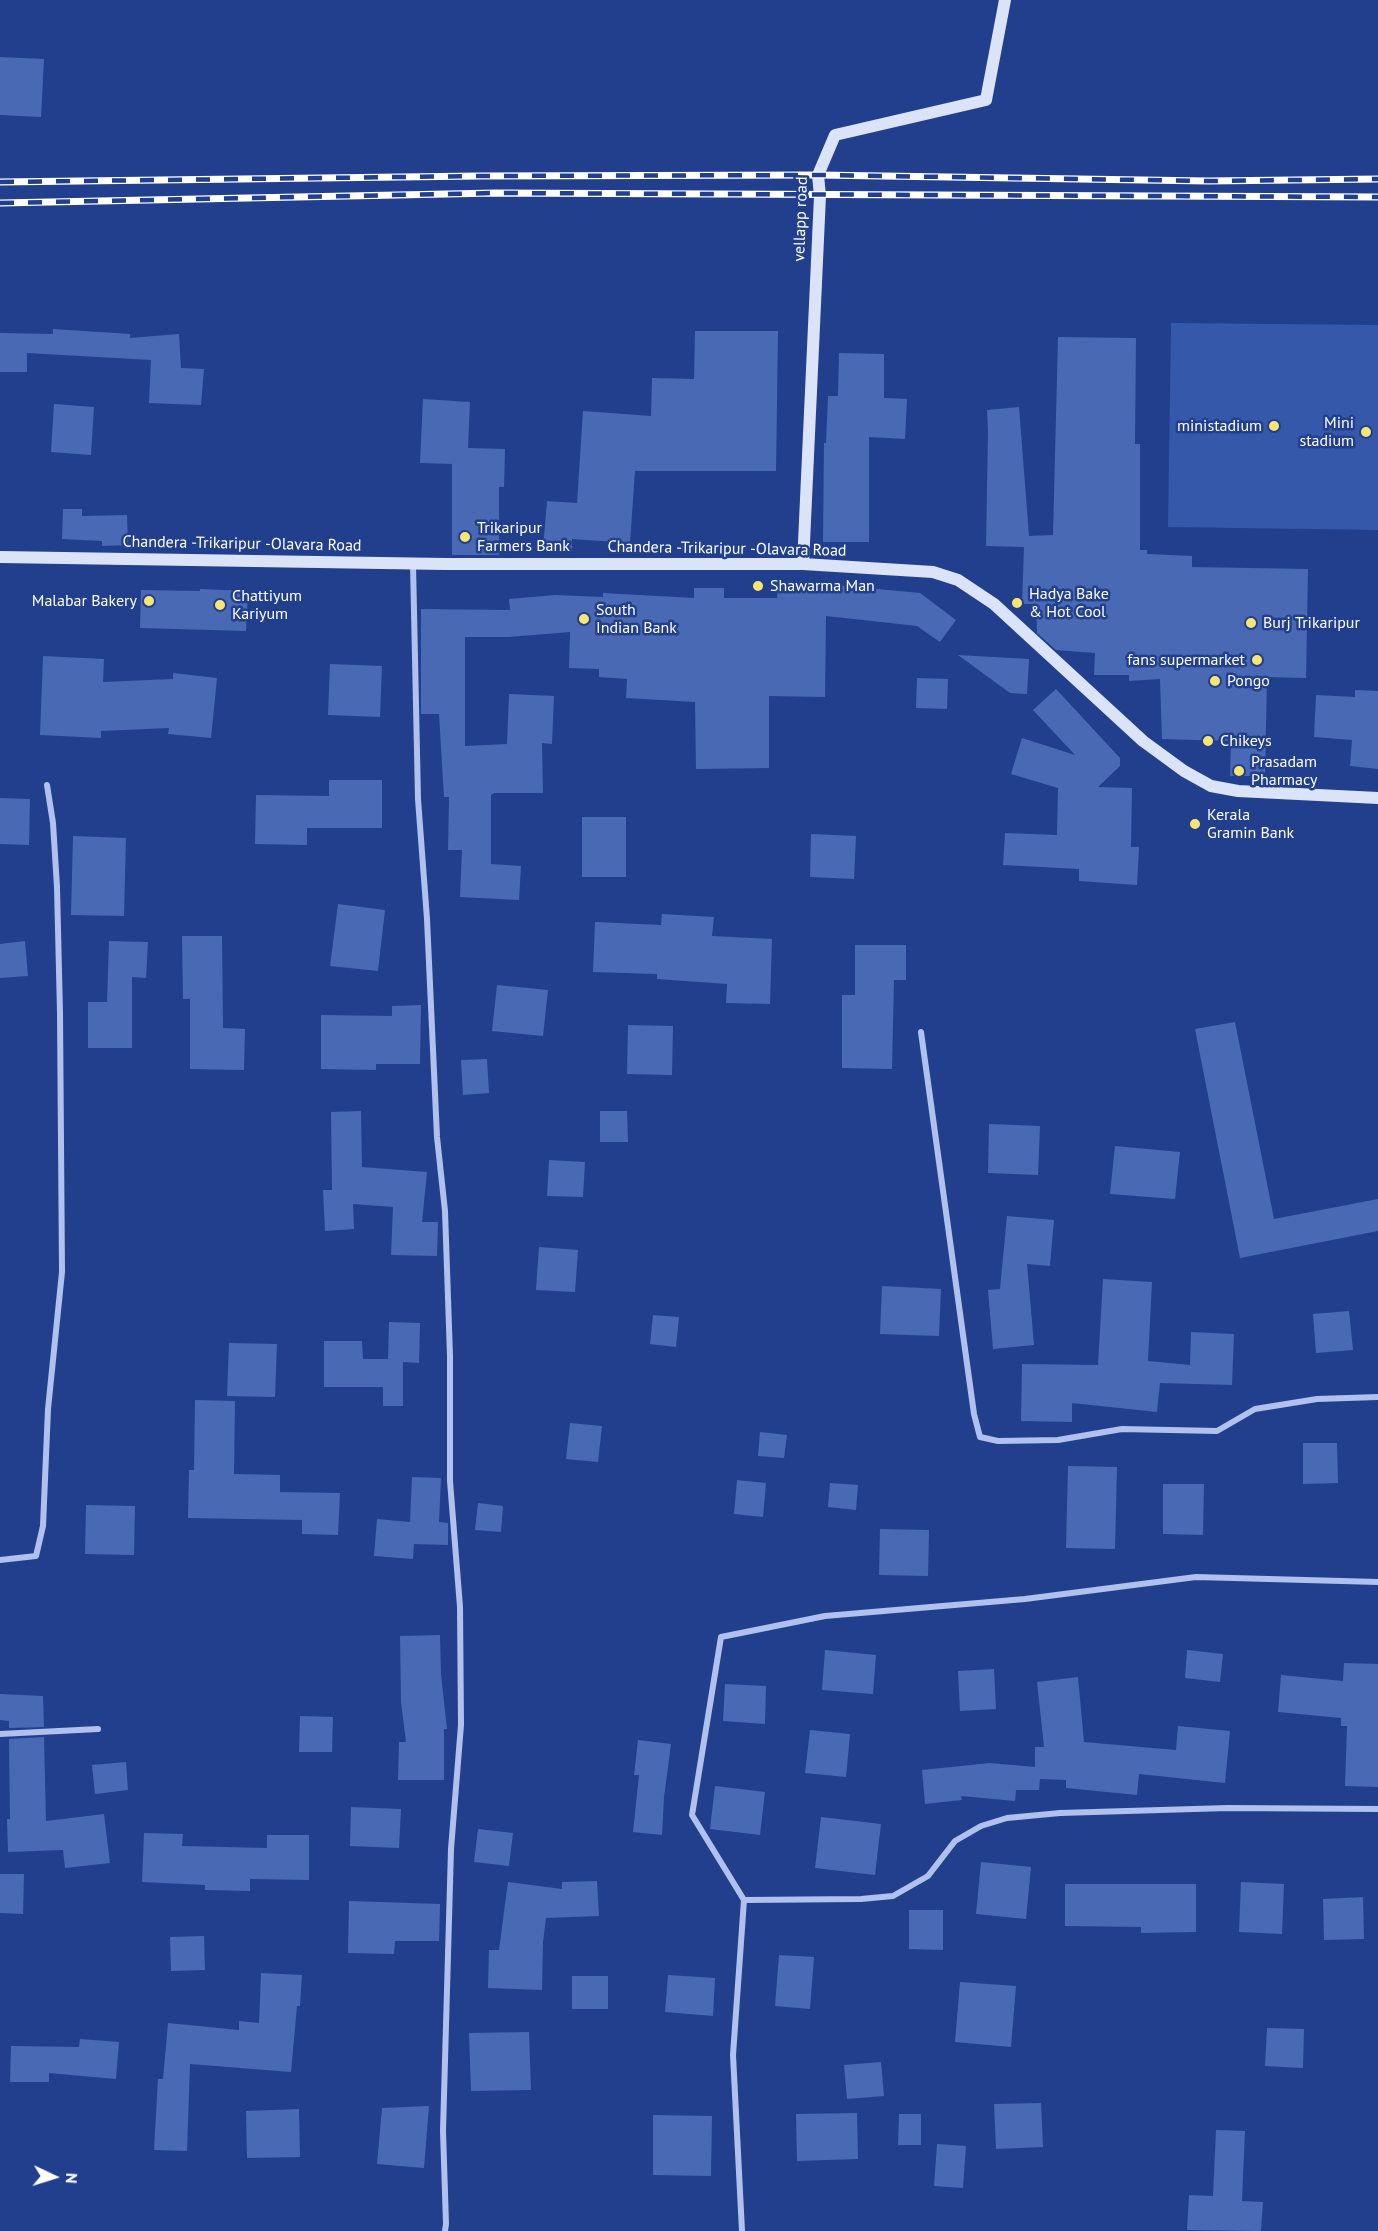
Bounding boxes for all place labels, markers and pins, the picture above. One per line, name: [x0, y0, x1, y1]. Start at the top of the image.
place label: Mini stadium: [1299, 413, 1354, 451]
place label: ministadium: [1177, 416, 1262, 436]
marker: ministadium: [1267, 419, 1281, 433]
marker: Mini stadium: [1359, 425, 1373, 439]
place label: Trikaripur Farmers Bank: [477, 518, 570, 556]
marker: Trikaripur Farmers Bank: [458, 530, 472, 544]
place label: Shawarma Man: [770, 576, 875, 596]
marker: Shawarma Man: [751, 579, 765, 593]
place label: Hadya Bake & Hot Cool: [1029, 584, 1109, 622]
place label: Chattiyum Kariyum: [232, 586, 302, 624]
place label: Malabar Bakery: [32, 591, 137, 611]
marker: Malabar Bakery: [142, 594, 156, 608]
marker: Hadya Bake & Hot Cool: [1010, 596, 1024, 610]
marker: Chattiyum Kariyum: [213, 598, 227, 612]
place label: South Indian Bank: [596, 600, 677, 638]
marker: South Indian Bank: [577, 612, 591, 626]
place label: Burj Trikaripur: [1263, 613, 1360, 633]
marker: Burj Trikaripur: [1244, 616, 1258, 630]
place label: fans supermarket: [1127, 650, 1245, 670]
marker: fans supermarket: [1250, 653, 1264, 667]
place label: Pongo: [1227, 671, 1270, 691]
marker: Pongo: [1208, 674, 1222, 688]
place label: Chikeys: [1220, 731, 1272, 751]
marker: Chikeys: [1201, 734, 1215, 748]
place label: Prasadam Pharmacy: [1251, 752, 1317, 790]
marker: Prasadam Pharmacy: [1232, 764, 1246, 778]
place label: Kerala Gramin Bank: [1207, 805, 1294, 843]
marker: Kerala Gramin Bank: [1188, 817, 1202, 831]

